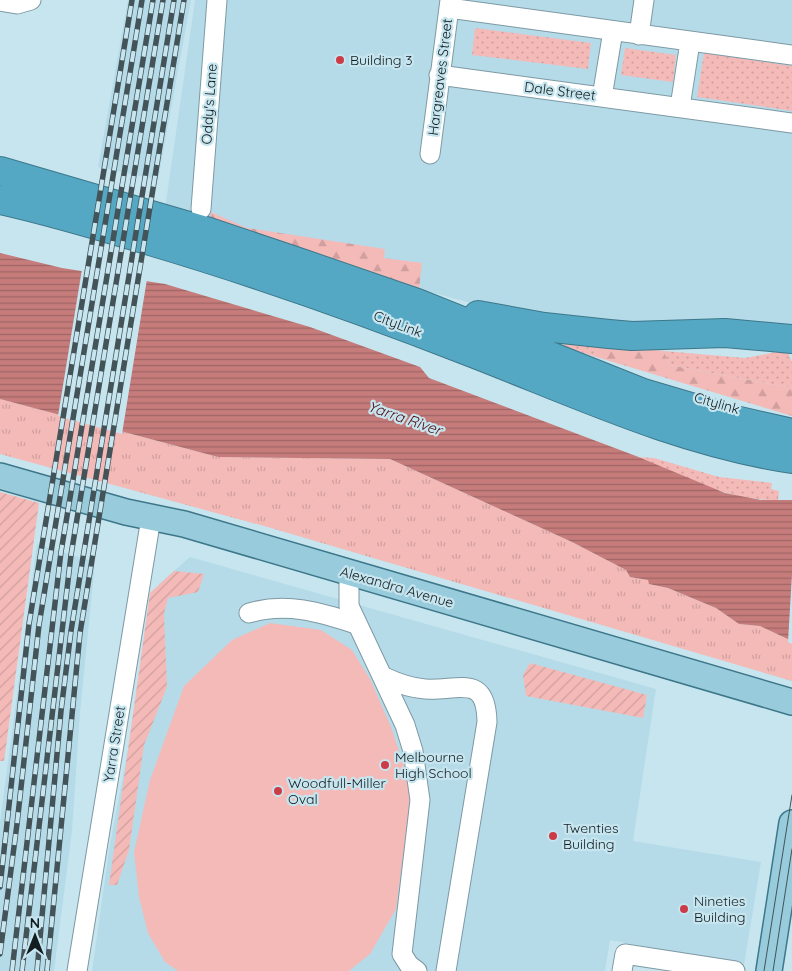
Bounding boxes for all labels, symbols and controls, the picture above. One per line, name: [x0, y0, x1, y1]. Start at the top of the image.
street label: Hargreaves Street: [424, 17, 456, 137]
place label: Building 3: [350, 51, 413, 69]
marker: Building 3: [334, 54, 346, 66]
street label: Oddy's Lane: [197, 63, 221, 145]
street label: Dale Street: [523, 78, 597, 104]
street label: CityLink: [371, 306, 425, 342]
street label: Citylink: [692, 388, 742, 418]
water label: Yarra River: [366, 396, 447, 440]
street label: Alexandra Avenue: [338, 562, 456, 612]
street label: Yarra Street: [99, 704, 129, 783]
place label: Melbourne High School: [395, 748, 472, 782]
marker: Melbourne High School: [379, 759, 391, 771]
place label: Woodfull-Miller Oval: [288, 774, 386, 808]
marker: Woodfull-Miller Oval: [272, 785, 284, 797]
place label: Twenties Building: [563, 819, 619, 853]
marker: Twenties Building: [547, 830, 559, 842]
place label: Nineties Building: [694, 892, 745, 926]
marker: Nineties Building: [678, 903, 690, 915]
north arrow: [10, 911, 60, 961]
text: N: [30, 914, 40, 932]

